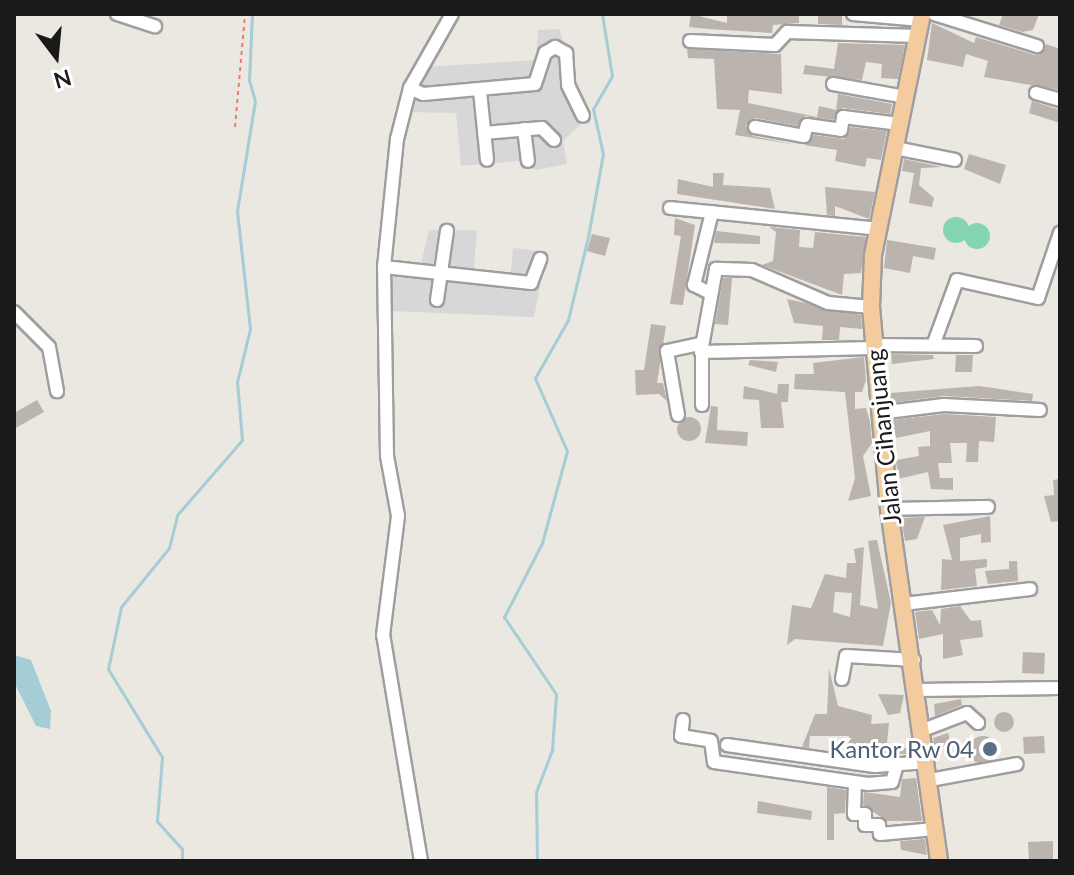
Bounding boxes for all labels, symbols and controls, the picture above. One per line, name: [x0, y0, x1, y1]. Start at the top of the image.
north arrow: [16, 16, 96, 96]
text: N: [51, 64, 75, 95]
street label: Jalan Cihanjuang: [859, 348, 907, 526]
place label: Kantor Rw 04: [828, 735, 974, 763]
marker: Kantor Rw 04: [981, 740, 999, 758]

